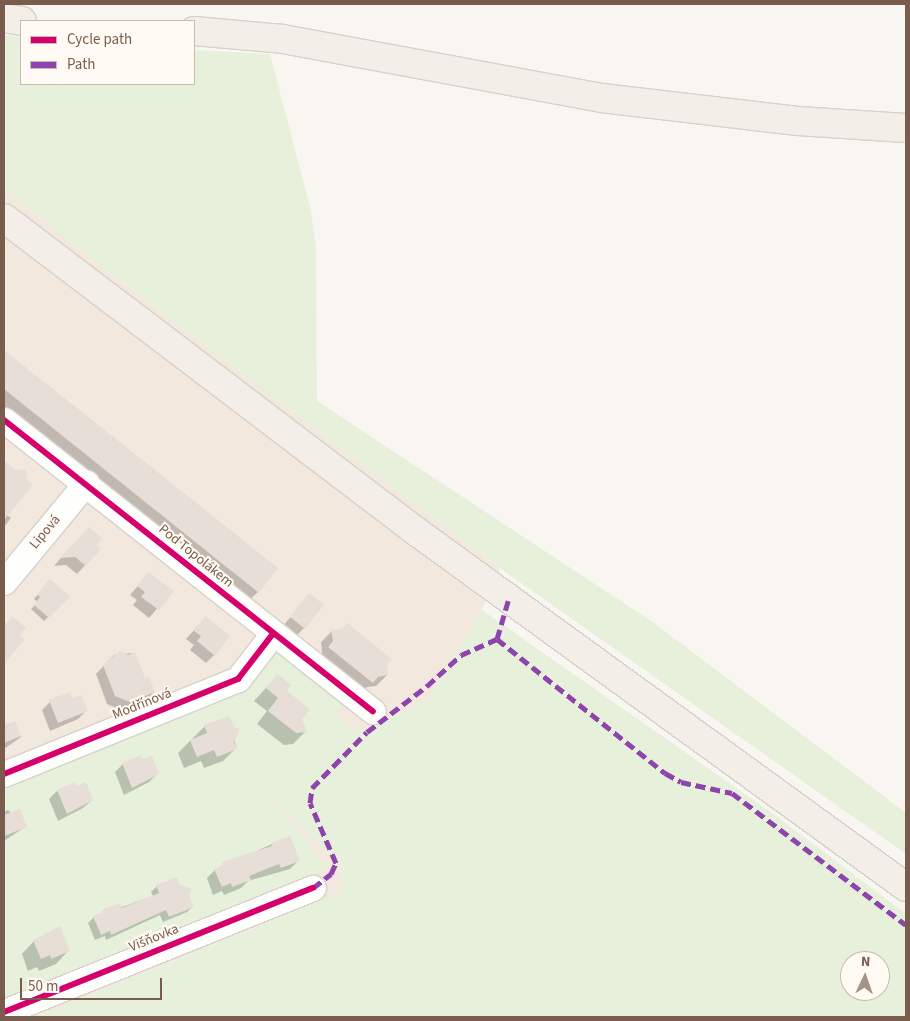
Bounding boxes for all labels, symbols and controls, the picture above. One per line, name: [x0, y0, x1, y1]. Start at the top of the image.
legend: [20, 20, 195, 85]
text: Cycle path: [67, 29, 132, 50]
text: Path: [67, 54, 95, 75]
street label: Lipová: [26, 512, 64, 552]
street label: Pod Topolákem: [155, 521, 237, 591]
street label: Modřínová: [110, 685, 174, 723]
street label: Višňovka: [127, 920, 181, 956]
north arrow: [840, 951, 890, 1001]
text: N: [861, 952, 871, 972]
scale bar: [22, 968, 165, 1000]
text: 50 m: [28, 976, 58, 997]

